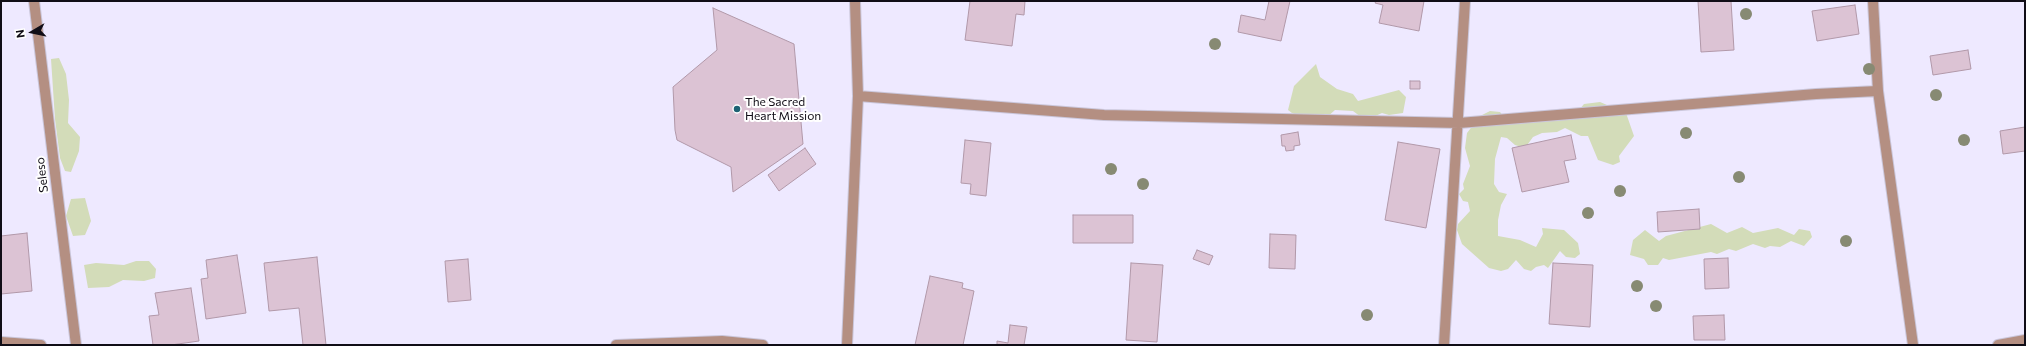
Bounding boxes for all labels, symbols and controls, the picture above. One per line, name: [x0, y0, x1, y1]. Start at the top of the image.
north arrow: [12, 12, 52, 52]
text: N: [13, 29, 27, 39]
place label: The Sacred Heart Mission: [745, 95, 821, 123]
marker: The Sacred Heart Mission: [732, 104, 742, 114]
street label: Seleso: [33, 157, 51, 193]

